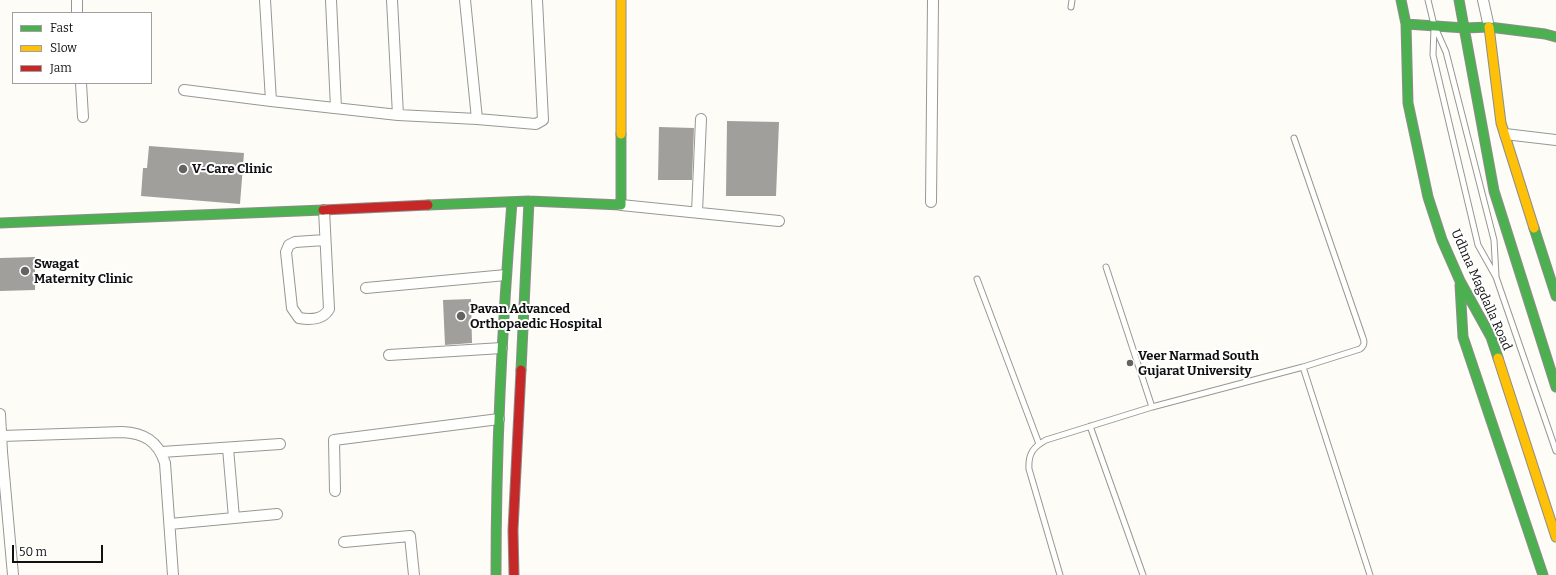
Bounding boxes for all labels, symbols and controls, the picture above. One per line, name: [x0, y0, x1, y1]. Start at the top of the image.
legend: [12, 12, 152, 84]
text: Fast: [50, 21, 73, 35]
text: Slow: [50, 41, 77, 55]
text: Jam: [50, 61, 72, 75]
place label: V-Care Clinic: [192, 161, 272, 177]
marker: V-Care Clinic: [177, 163, 189, 175]
street label: Udhna Magdalla Road: [1447, 227, 1515, 353]
place label: Swagat Maternity Clinic: [34, 256, 133, 287]
marker: Swagat Maternity Clinic: [19, 265, 31, 277]
place label: Pavan Advanced Orthopaedic Hospital: [470, 301, 602, 332]
marker: Pavan Advanced Orthopaedic Hospital: [455, 310, 467, 322]
place label: Veer Narmad South Gujarat University: [1138, 348, 1259, 379]
marker: Veer Narmad South Gujarat University: [1125, 358, 1135, 368]
scale bar: [14, 537, 105, 563]
text: 50 m: [19, 545, 47, 559]

